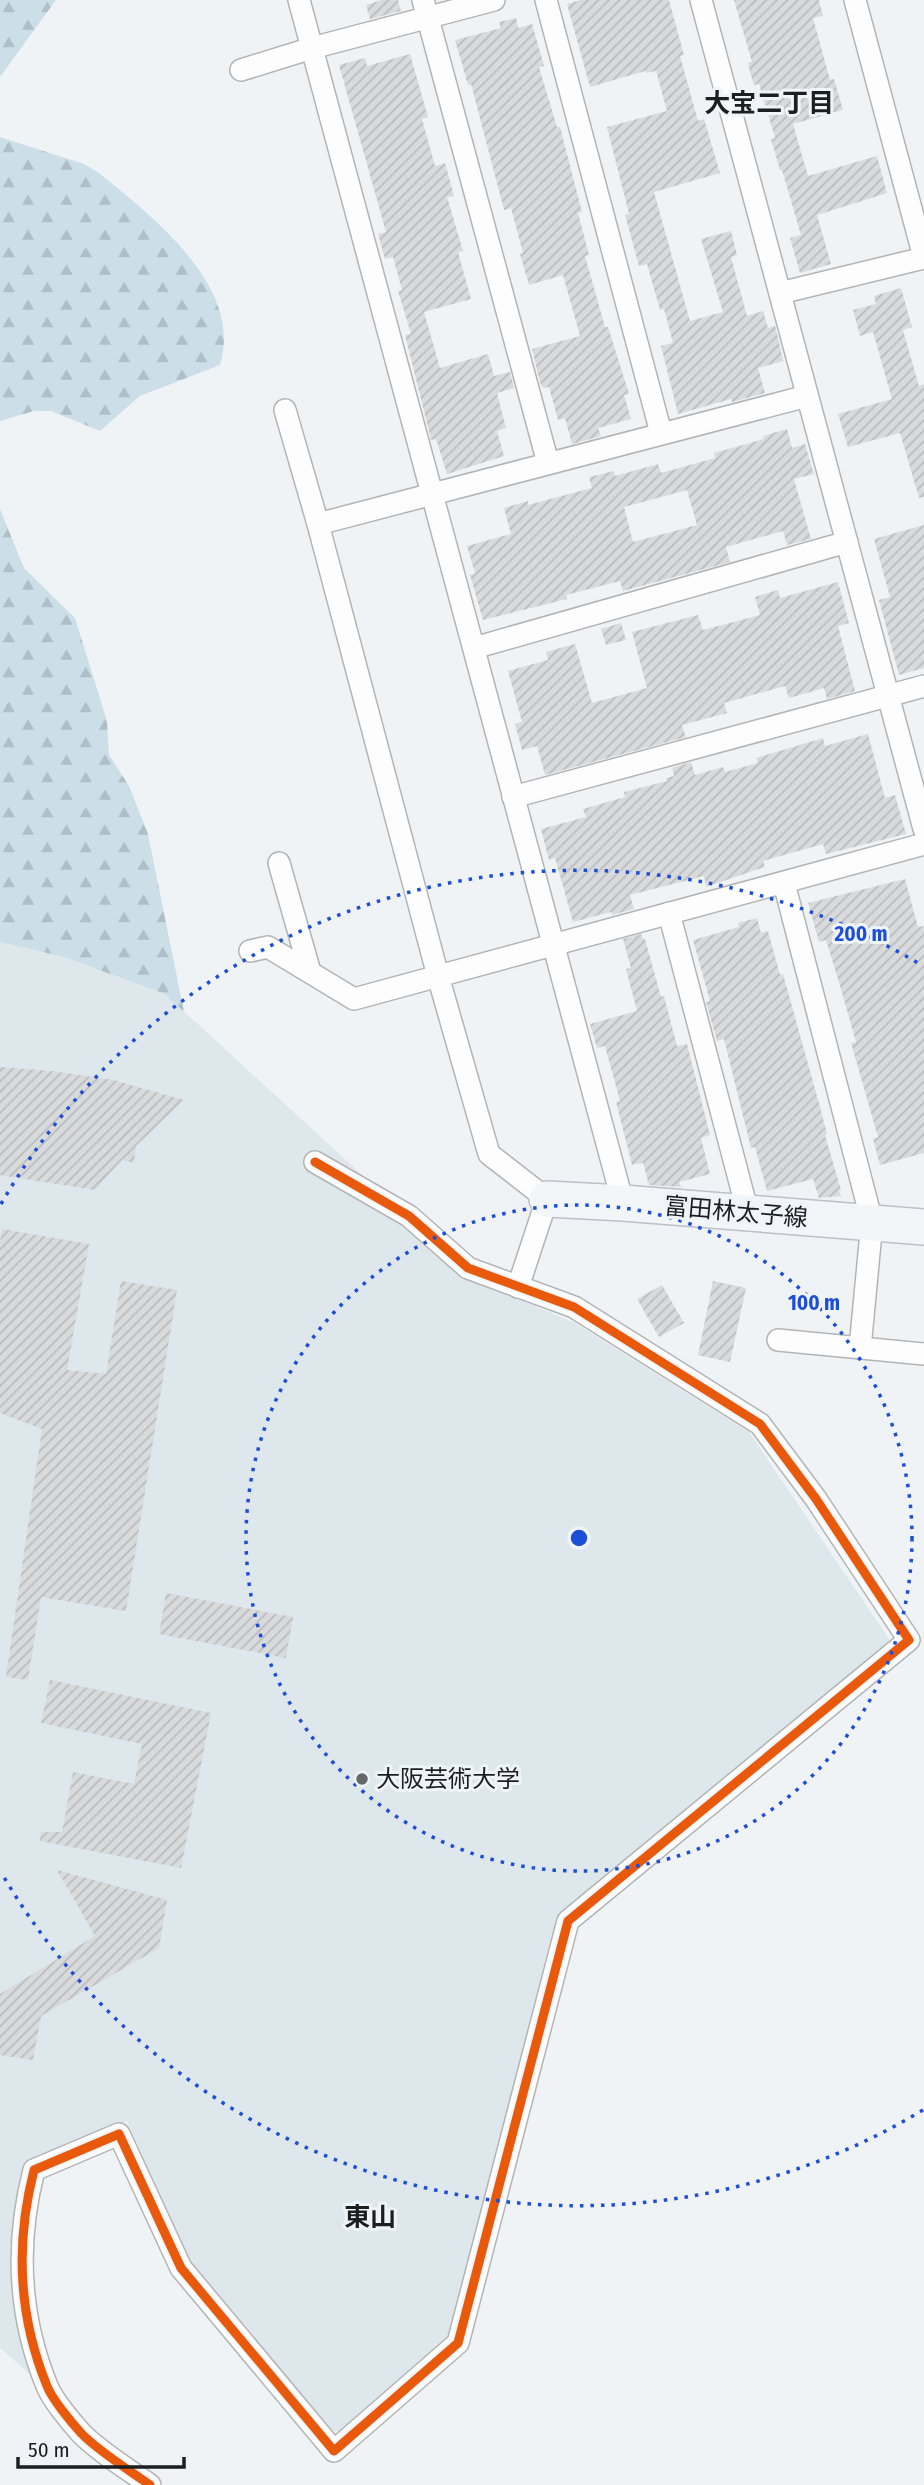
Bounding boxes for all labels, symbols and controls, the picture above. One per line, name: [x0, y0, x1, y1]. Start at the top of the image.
district label: 大宝二丁目: [704, 88, 834, 119]
text: 200 m: [833, 921, 888, 947]
street label: 富田林太子線: [663, 1192, 809, 1232]
text: 100 m: [788, 1290, 840, 1316]
centre of rings: [567, 1526, 591, 1550]
place label: 大阪芸術大学: [376, 1765, 520, 1793]
marker: 大阪芸術大学: [354, 1771, 370, 1787]
district label: 東山: [344, 2202, 396, 2233]
scale bar: [18, 2426, 184, 2470]
text: 50 m: [28, 2437, 70, 2463]

